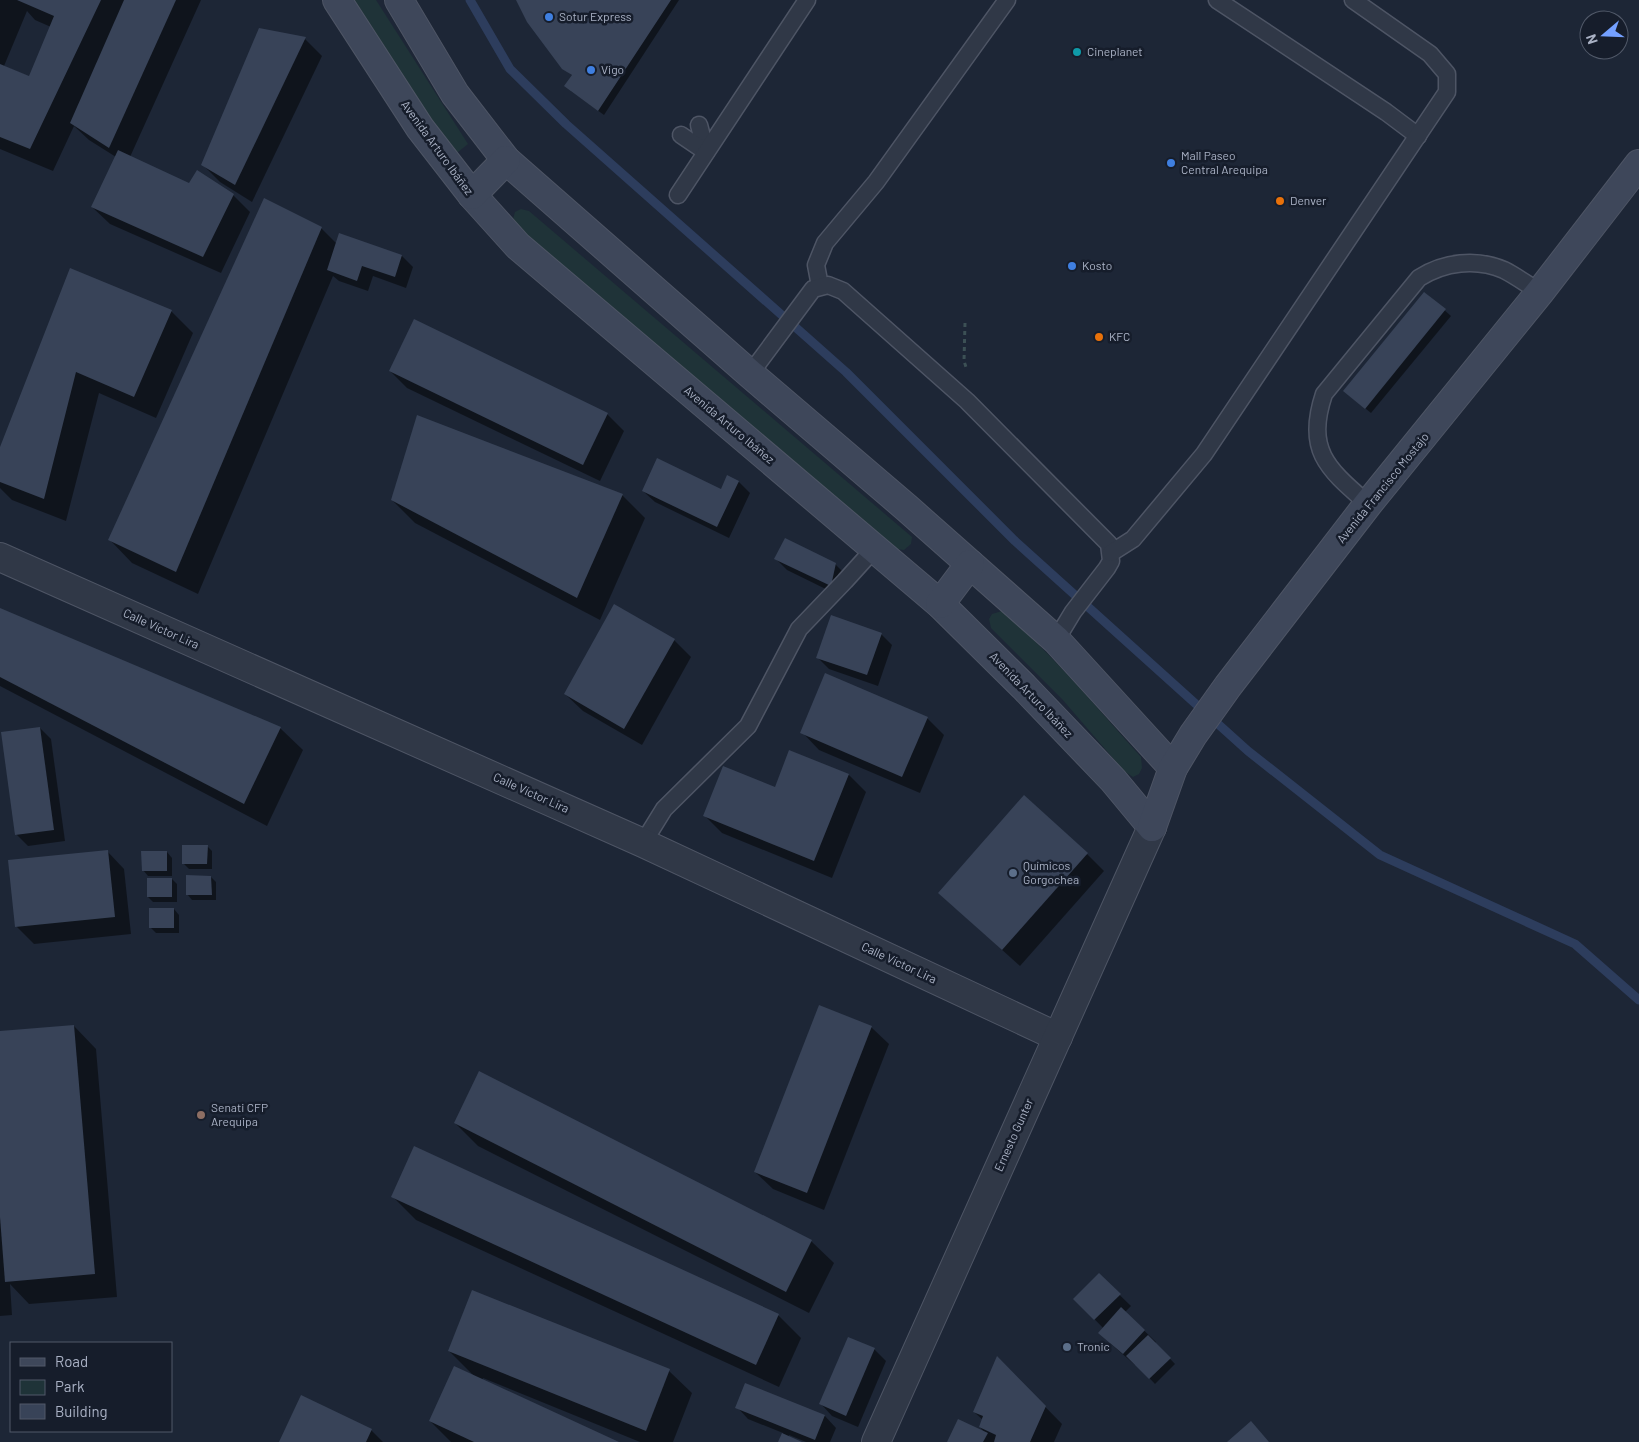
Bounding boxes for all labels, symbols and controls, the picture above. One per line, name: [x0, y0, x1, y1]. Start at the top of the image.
place label: Sotur Express: [559, 9, 632, 23]
north arrow: [1579, 10, 1629, 60]
marker: Sotur Express: [543, 11, 555, 23]
text: N: [1582, 32, 1601, 47]
place label: Cineplanet: [1087, 44, 1143, 58]
marker: Cineplanet: [1071, 46, 1083, 58]
place label: Vigo: [601, 62, 624, 76]
marker: Vigo: [585, 64, 597, 76]
street label: Avenida Arturo Ibáñez: [399, 97, 477, 197]
place label: Mall Paseo Central Arequipa: [1181, 148, 1268, 176]
marker: Mall Paseo Central Arequipa: [1165, 157, 1177, 169]
place label: Denver: [1290, 193, 1327, 207]
marker: Denver: [1274, 195, 1286, 207]
place label: Kosto: [1082, 258, 1112, 272]
marker: Kosto: [1066, 260, 1078, 272]
place label: KFC: [1109, 329, 1130, 343]
marker: KFC: [1093, 331, 1105, 343]
street label: Avenida Arturo Ibáñez: [682, 382, 778, 466]
street label: Avenida Francisco Mostajo: [1333, 429, 1431, 545]
street label: Calle Víctor Lira: [121, 605, 201, 651]
street label: Avenida Arturo Ibáñez: [987, 649, 1076, 740]
street label: Calle Víctor Lira: [491, 769, 571, 815]
place label: Químicos Gorgochea: [1023, 858, 1079, 886]
marker: Químicos Gorgochea: [1007, 867, 1019, 879]
street label: Calle Víctor Lira: [860, 939, 939, 986]
street label: Ernesto Gunter: [991, 1095, 1036, 1173]
place label: Senati CFP Arequipa: [211, 1100, 268, 1128]
marker: Senati CFP Arequipa: [195, 1109, 207, 1121]
place label: Tronic: [1077, 1339, 1110, 1353]
marker: Tronic: [1061, 1341, 1073, 1353]
legend: [10, 1342, 172, 1432]
text: Road: [55, 1352, 88, 1370]
text: Park: [55, 1377, 85, 1395]
text: Building: [55, 1402, 108, 1420]

